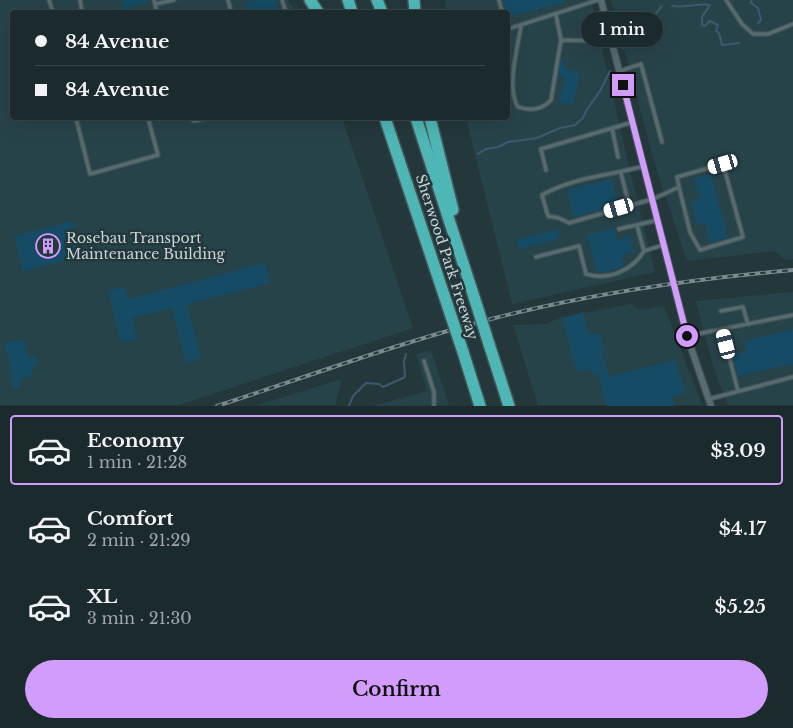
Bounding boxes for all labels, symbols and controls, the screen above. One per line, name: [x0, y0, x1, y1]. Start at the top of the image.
callout: 1 min: [582, 12, 664, 48]
text: 1 min: [599, 19, 645, 39]
text: 84 Avenue: [65, 30, 169, 53]
route end: [612, 74, 634, 96]
text: 84 Avenue: [65, 78, 169, 101]
car: [706, 153, 739, 175]
street label: Sherwood Park Freeway: [412, 172, 482, 342]
car: [602, 197, 635, 219]
place label: Rosebau Transport Maintenance Building: [66, 229, 226, 263]
building icon: Rosebau Transport Maintenance Building: [35, 233, 61, 259]
route start: [676, 325, 698, 347]
car: [715, 328, 736, 360]
icon: car: [27, 428, 72, 473]
text: Economy: [87, 429, 184, 452]
text: $3.09: [711, 439, 766, 462]
text: 1 min · 21:28: [87, 452, 187, 472]
icon: car: [27, 506, 72, 551]
text: Comfort: [87, 507, 174, 530]
text: $4.17: [719, 517, 766, 540]
text: 2 min · 21:29: [87, 530, 191, 550]
icon: car: [27, 584, 72, 629]
text: XL: [87, 585, 117, 608]
text: $5.25: [715, 595, 766, 618]
text: 3 min · 21:30: [87, 608, 192, 628]
button: Confirm: [25, 660, 768, 718]

